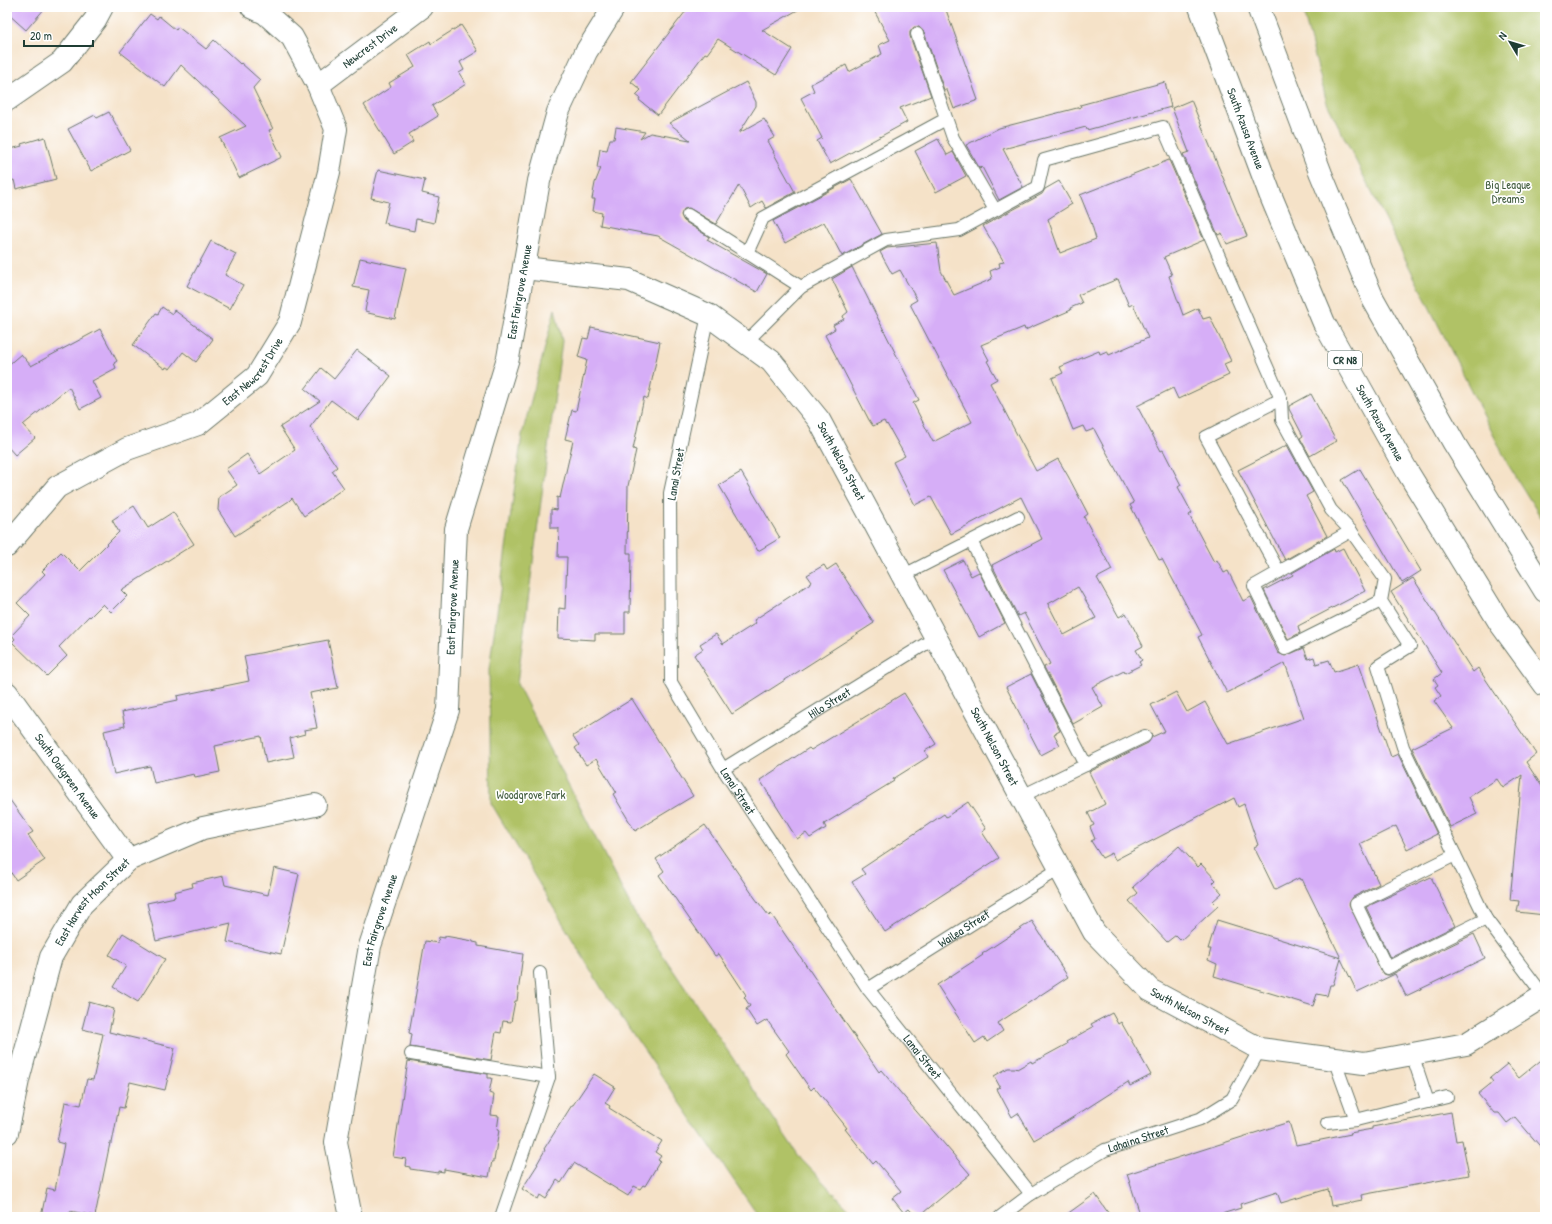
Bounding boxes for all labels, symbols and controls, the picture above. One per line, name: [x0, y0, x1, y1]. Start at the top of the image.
street label: Newcrest Drive: [339, 19, 401, 72]
scale bar: [24, 22, 93, 48]
north arrow: [1490, 22, 1530, 62]
text: 20 m: [30, 27, 52, 44]
text: N: [1495, 29, 1510, 42]
street label: South Azusa Avenue: [1223, 86, 1269, 172]
park label: Big League Dreams: [1485, 176, 1531, 207]
street label: East Fairgrove Avenue: [502, 243, 536, 340]
street label: East Newcrest Drive: [218, 334, 287, 409]
road number: CR N8: [1328, 351, 1362, 369]
street label: South Azusa Avenue: [1352, 381, 1409, 464]
street label: South Nelson Street: [813, 419, 870, 504]
street label: Lanai Street: [663, 446, 689, 501]
street label: East Fairgrove Avenue: [441, 559, 463, 655]
street label: Hilo Street: [805, 683, 854, 722]
street label: South Nelson Street: [967, 704, 1023, 790]
street label: South Oakgreen Avenue: [31, 730, 105, 822]
street label: Lanai Street: [716, 764, 760, 818]
park label: Woodgrove Park: [497, 786, 565, 803]
street label: East Harvest Moon Street: [50, 853, 134, 949]
street label: East Fairgrove Avenue: [358, 871, 401, 967]
street label: Wailea Street: [934, 905, 993, 951]
street label: South Nelson Street: [1148, 983, 1233, 1039]
street label: Lanai Street: [900, 1031, 946, 1084]
street label: Lahaina Street: [1106, 1121, 1172, 1156]

